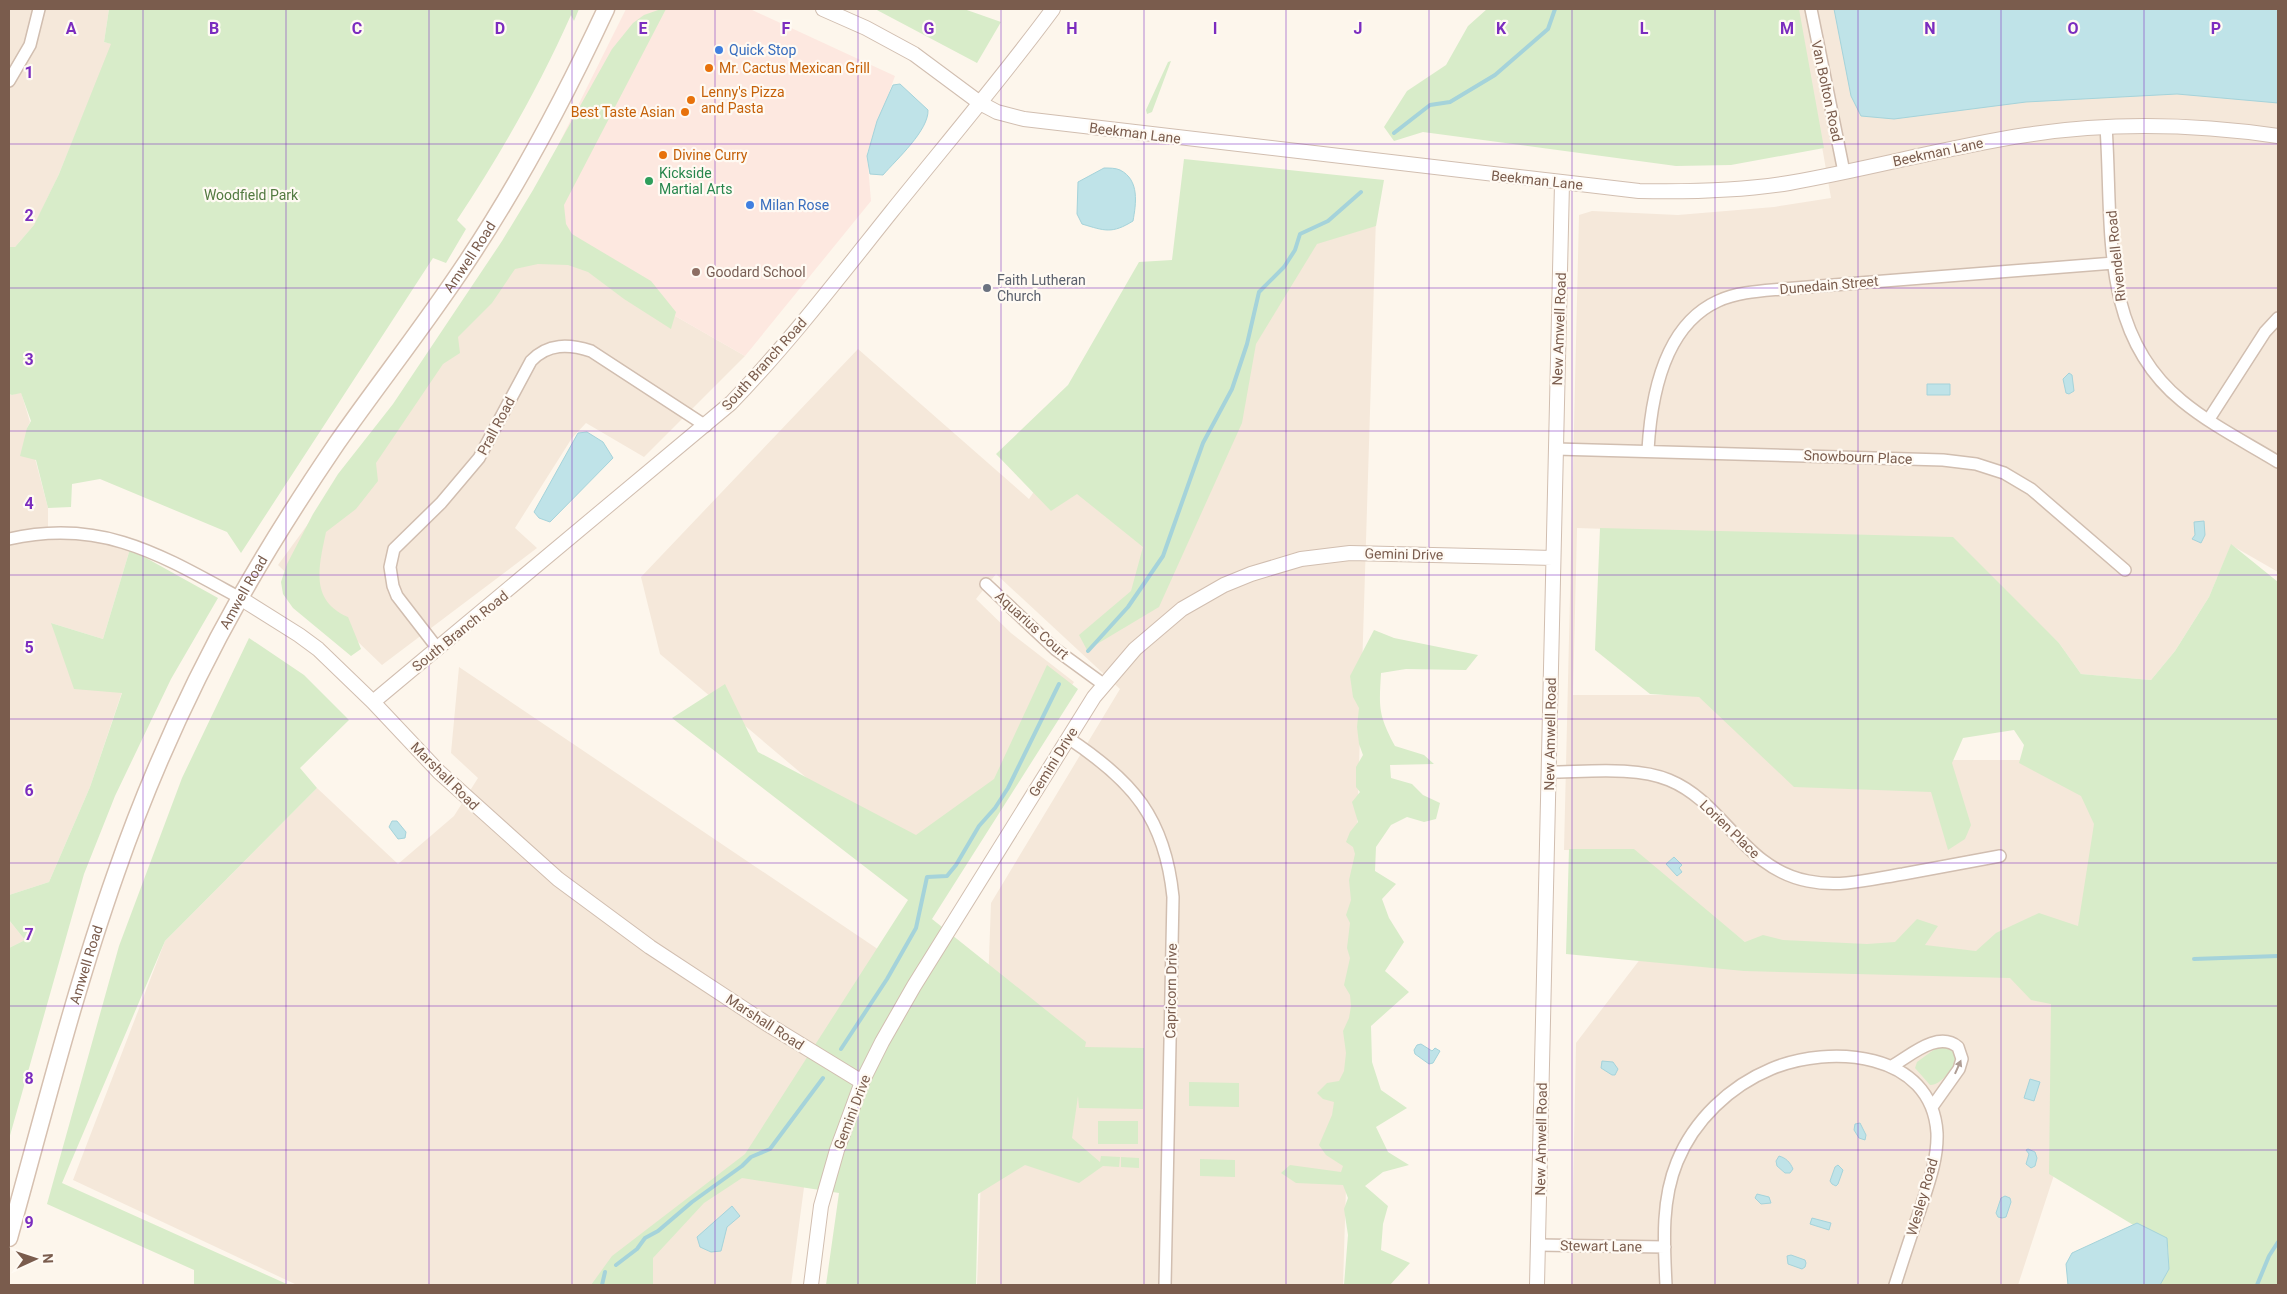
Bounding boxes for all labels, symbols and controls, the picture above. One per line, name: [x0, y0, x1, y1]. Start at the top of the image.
text: A: [66, 19, 77, 38]
text: B: [209, 19, 219, 38]
text: C: [352, 19, 362, 38]
text: D: [495, 19, 505, 38]
text: E: [639, 19, 648, 38]
text: F: [782, 19, 791, 38]
text: G: [924, 19, 935, 38]
text: H: [1066, 19, 1078, 38]
text: I: [1213, 19, 1217, 38]
text: J: [1354, 19, 1362, 38]
text: K: [1496, 19, 1507, 38]
text: L: [1640, 19, 1649, 38]
text: M: [1780, 19, 1794, 38]
text: N: [1924, 19, 1936, 38]
text: O: [2067, 19, 2079, 38]
text: P: [2211, 19, 2221, 38]
street label: Van Bolton Road: [1808, 39, 1846, 143]
place label: Quick Stop: [729, 42, 796, 58]
marker: Quick Stop: [713, 44, 725, 56]
place label: Mr. Cactus Mexican Grill: [719, 60, 870, 76]
marker: Mr. Cactus Mexican Grill: [703, 62, 715, 74]
text: 1: [24, 63, 34, 82]
place label: Lenny's Pizza and Pasta: [701, 84, 785, 116]
marker: Lenny's Pizza and Pasta: [685, 94, 697, 106]
place label: Best Taste Asian: [571, 104, 675, 120]
marker: Best Taste Asian: [679, 106, 691, 118]
street label: Beekman Lane: [1088, 119, 1182, 147]
street label: Beekman Lane: [1891, 135, 1985, 169]
place label: Divine Curry: [673, 147, 748, 163]
marker: Divine Curry: [657, 149, 669, 161]
place label: Kickside Martial Arts: [659, 165, 732, 197]
street label: Beekman Lane: [1490, 167, 1584, 193]
marker: Kickside Martial Arts: [643, 175, 655, 187]
park label: Woodfield Park: [204, 187, 299, 203]
place label: Milan Rose: [760, 197, 829, 213]
marker: Milan Rose: [744, 199, 756, 211]
text: 2: [24, 206, 34, 225]
street label: Rivendell Road: [2103, 210, 2129, 302]
street label: Amwell Road: [440, 218, 499, 296]
place label: Goodard School: [706, 264, 806, 280]
marker: Goodard School: [690, 266, 702, 278]
place label: Faith Lutheran Church: [997, 272, 1086, 304]
street label: New Amwell Road: [1549, 272, 1569, 386]
street label: Dunedain Street: [1779, 273, 1879, 297]
marker: Faith Lutheran Church: [981, 282, 993, 294]
street label: South Branch Road: [718, 314, 810, 414]
text: 3: [24, 350, 34, 369]
street label: Prall Road: [474, 394, 518, 458]
street label: Snowbourn Place: [1803, 447, 1913, 467]
text: 4: [24, 494, 34, 513]
street label: Gemini Drive: [1365, 545, 1443, 563]
street label: Amwell Road: [216, 553, 271, 632]
street label: South Branch Road: [409, 587, 511, 675]
street label: Aquarius Court: [992, 588, 1072, 662]
text: 5: [24, 638, 34, 657]
street label: New Amwell Road: [1541, 677, 1559, 791]
street label: Gemini Drive: [1025, 724, 1081, 800]
street label: Marshall Road: [408, 739, 482, 813]
text: 6: [24, 781, 34, 800]
street label: Lorien Place: [1697, 797, 1763, 861]
street label: Amwell Road: [66, 923, 106, 1006]
text: 7: [24, 925, 34, 944]
street label: Capricorn Drive: [1162, 943, 1180, 1039]
street label: Marshall Road: [723, 991, 807, 1053]
one-way arrow: [1954, 1059, 1963, 1074]
text: 8: [24, 1069, 34, 1088]
street label: Gemini Drive: [830, 1072, 874, 1152]
street label: New Amwell Road: [1532, 1082, 1550, 1196]
street label: Wesley Road: [1903, 1156, 1941, 1238]
text: 9: [24, 1213, 34, 1232]
north arrow: [10, 1234, 60, 1284]
street label: Stewart Lane: [1560, 1237, 1642, 1255]
text: N: [40, 1253, 56, 1264]

